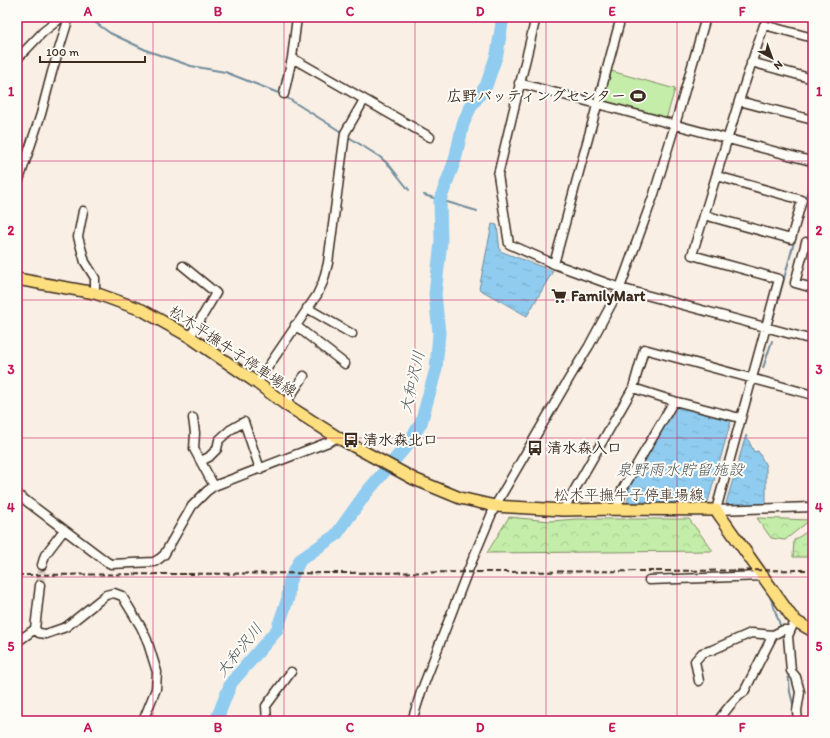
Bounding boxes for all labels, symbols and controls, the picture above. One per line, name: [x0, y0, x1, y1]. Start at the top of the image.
text: A: [83, 4, 93, 19]
text: B: [214, 4, 223, 19]
text: C: [346, 4, 355, 19]
text: D: [476, 4, 485, 19]
text: E: [608, 4, 616, 19]
text: F: [739, 4, 746, 19]
scale bar: [40, 38, 145, 64]
north arrow: [752, 38, 792, 78]
text: 100 m: [46, 45, 79, 59]
text: N: [771, 58, 785, 73]
text: 1: [8, 84, 14, 99]
text: 1: [816, 84, 822, 99]
place label: 広野バッティングセンター: [447, 87, 626, 105]
sports icon: 広野バッティングセンター: [629, 87, 647, 105]
text: 2: [8, 223, 15, 238]
text: 2: [816, 223, 823, 238]
supermarket icon: FamilyMart: [550, 287, 568, 305]
place label: FamilyMart: [571, 287, 646, 306]
street label: 松木平撫牛子停車場線: [166, 302, 300, 400]
water label: 大和沢川: [396, 349, 428, 415]
text: 3: [7, 362, 15, 377]
text: 3: [815, 362, 823, 377]
bus stop icon: 清水森北口: [342, 431, 360, 449]
place label: 清水森北口: [363, 431, 438, 449]
bus stop icon: 清水森入口: [526, 439, 544, 457]
place label: 清水森入口: [547, 439, 622, 457]
water label: 泉野雨水貯留施設: [616, 460, 746, 479]
street label: 松木平撫牛子停車場線: [554, 486, 704, 504]
text: 4: [7, 500, 15, 515]
text: 4: [815, 500, 823, 515]
water label: 大和沢川: [211, 619, 267, 681]
text: 5: [8, 639, 15, 654]
text: 5: [816, 639, 823, 654]
text: A: [83, 720, 93, 735]
text: B: [214, 720, 223, 735]
text: C: [346, 720, 355, 735]
text: D: [476, 720, 485, 735]
text: E: [608, 720, 616, 735]
text: F: [739, 720, 746, 735]

